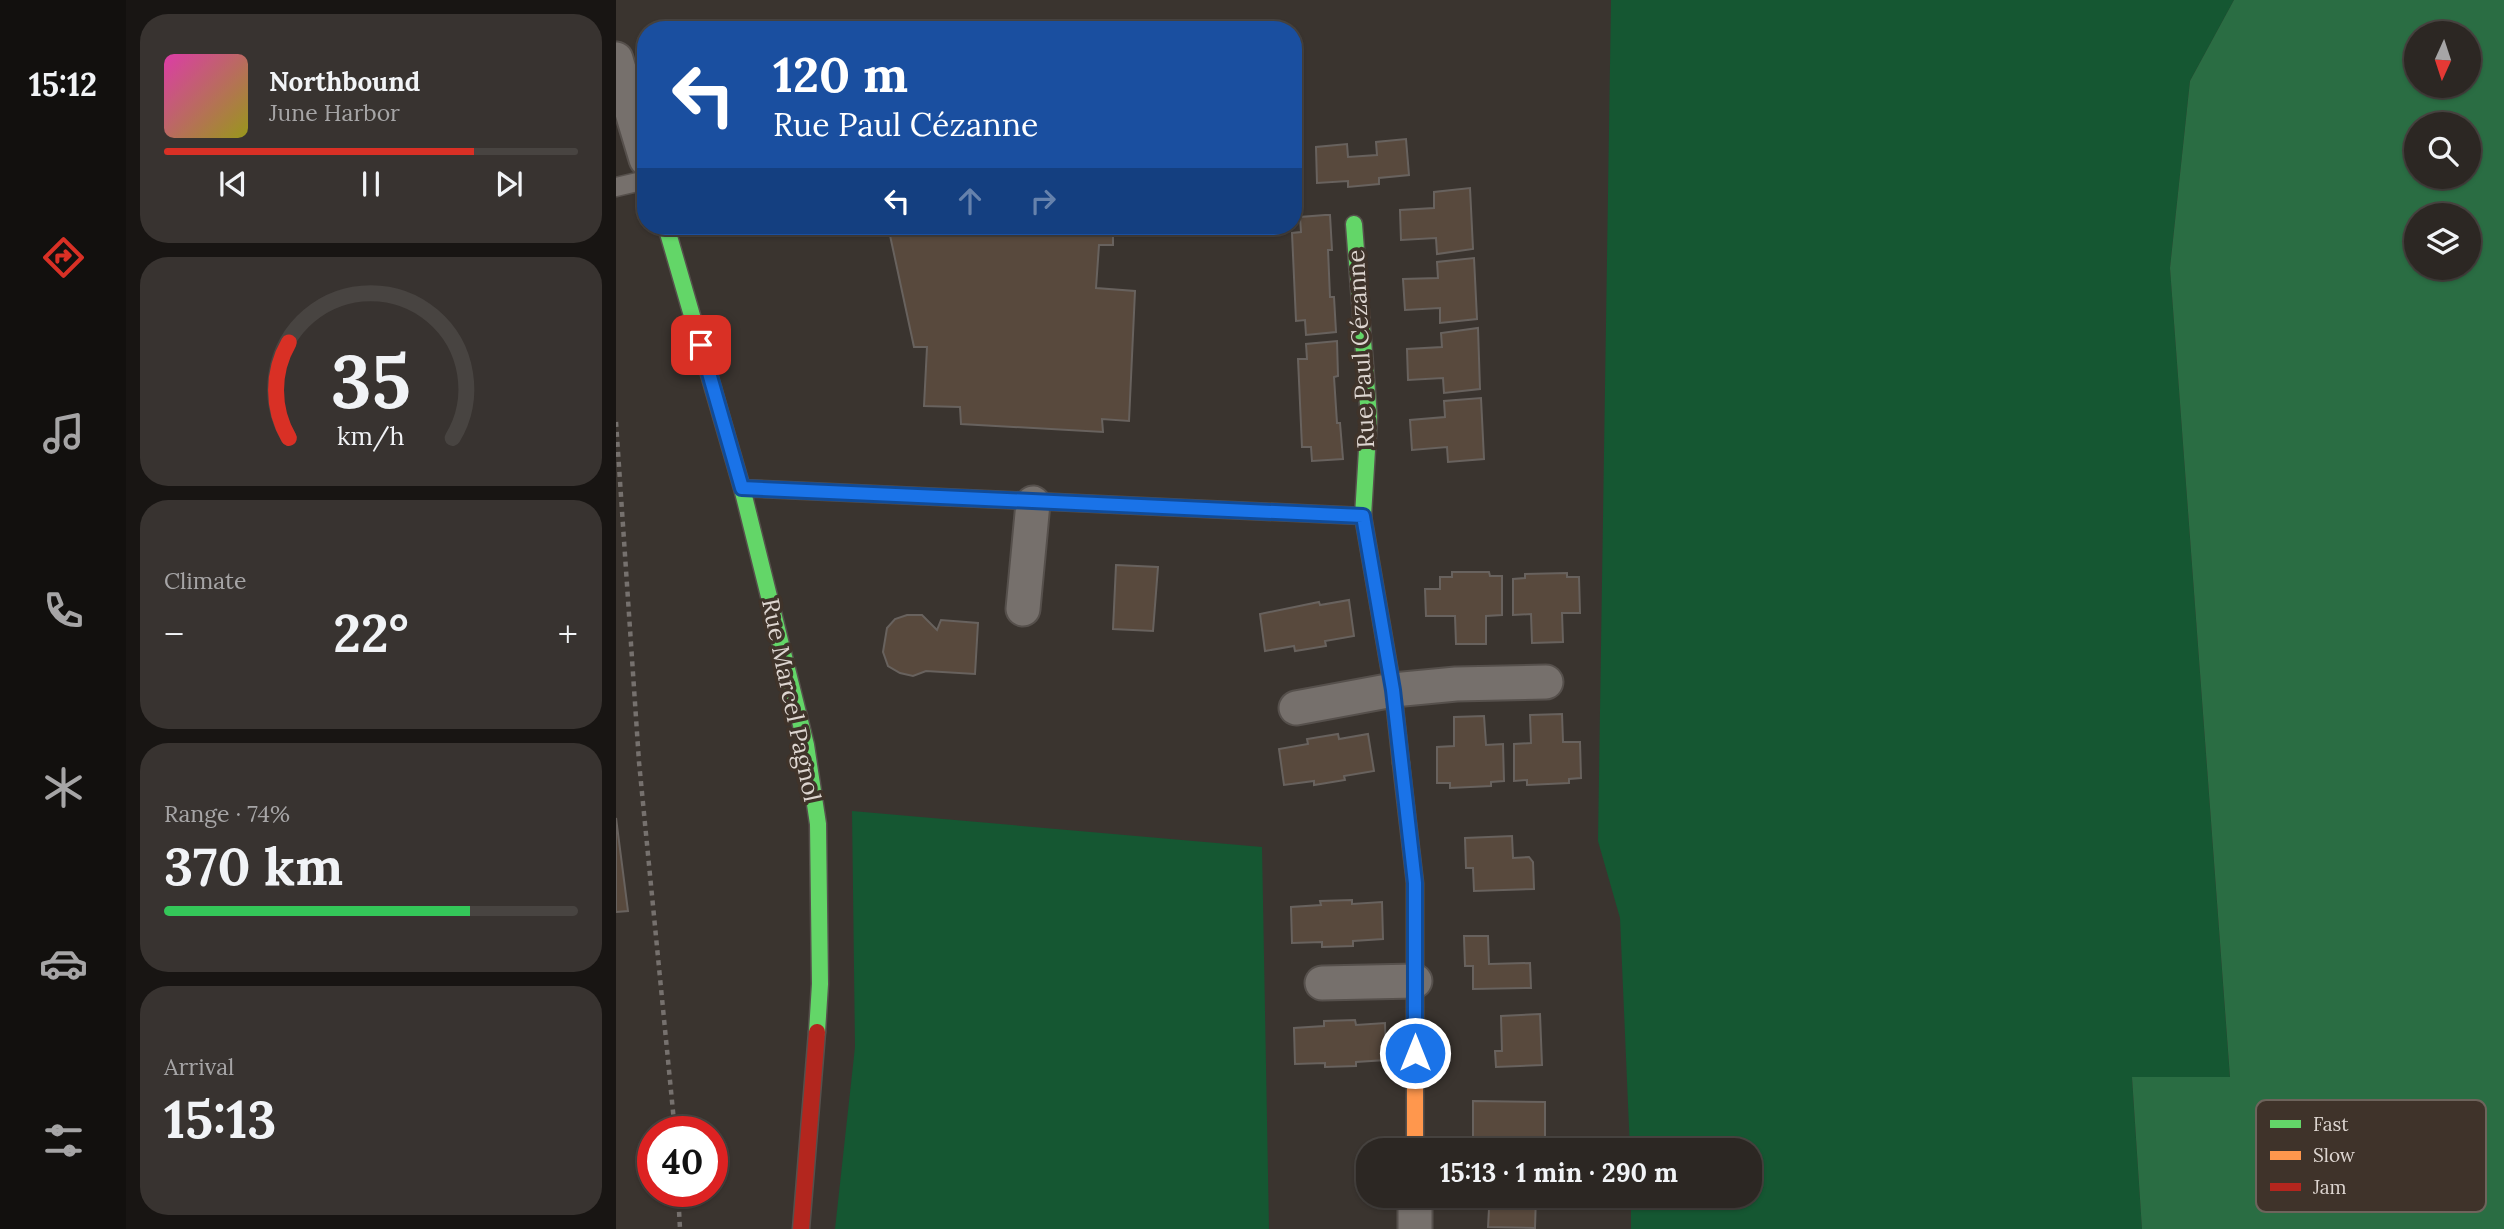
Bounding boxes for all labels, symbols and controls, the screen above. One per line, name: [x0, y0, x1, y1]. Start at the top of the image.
north arrow: [2404, 21, 2482, 98]
map controls: [2404, 21, 2481, 280]
text: 120 m: [773, 43, 908, 105]
icon: left: [658, 49, 749, 140]
text: 15:12: [29, 64, 97, 105]
text: Northbound: [269, 65, 420, 98]
text: June Harbor: [269, 98, 400, 127]
text: Rue Paul Cézanne: [773, 104, 1038, 145]
button: search: [2404, 112, 2481, 189]
icon: previous: [214, 165, 252, 203]
icon: pause: [352, 165, 390, 203]
icon: next: [490, 165, 528, 203]
icon: left: [878, 182, 916, 220]
icon: ahead: [951, 182, 989, 220]
icon: right: [1024, 182, 1062, 220]
button: layers: [2404, 203, 2481, 280]
icon: directions: [39, 233, 88, 282]
street label: Rue Paul Cézanne: [1340, 249, 1381, 449]
pin: [671, 315, 731, 375]
icon: arrive: [682, 326, 720, 364]
text: 35: [331, 335, 411, 428]
icon: music: [39, 409, 88, 458]
text: km/h: [337, 419, 405, 451]
text: Climate: [164, 566, 246, 595]
icon: phone: [39, 586, 88, 635]
street label: Rue Marcel Pagnol: [755, 595, 828, 804]
text: 22°: [333, 600, 409, 666]
text: −: [164, 610, 184, 658]
text: +: [558, 610, 578, 658]
icon: climate: [39, 763, 88, 812]
text: Range · 74%: [164, 799, 290, 828]
text: 370 km: [164, 833, 343, 899]
icon: car: [39, 939, 88, 988]
position arrow: [1378, 1016, 1452, 1090]
text: Arrival: [164, 1052, 234, 1081]
text: 15:13: [164, 1086, 276, 1152]
legend: [2256, 1100, 2486, 1212]
text: Fast: [2313, 1112, 2349, 1136]
icon: filters: [39, 1116, 88, 1165]
speed limit sign: 40: [637, 1116, 728, 1207]
text: Slow: [2313, 1143, 2356, 1167]
text: 15:13 · 1 min · 290 m: [1440, 1156, 1678, 1189]
text: Jam: [2312, 1175, 2347, 1199]

